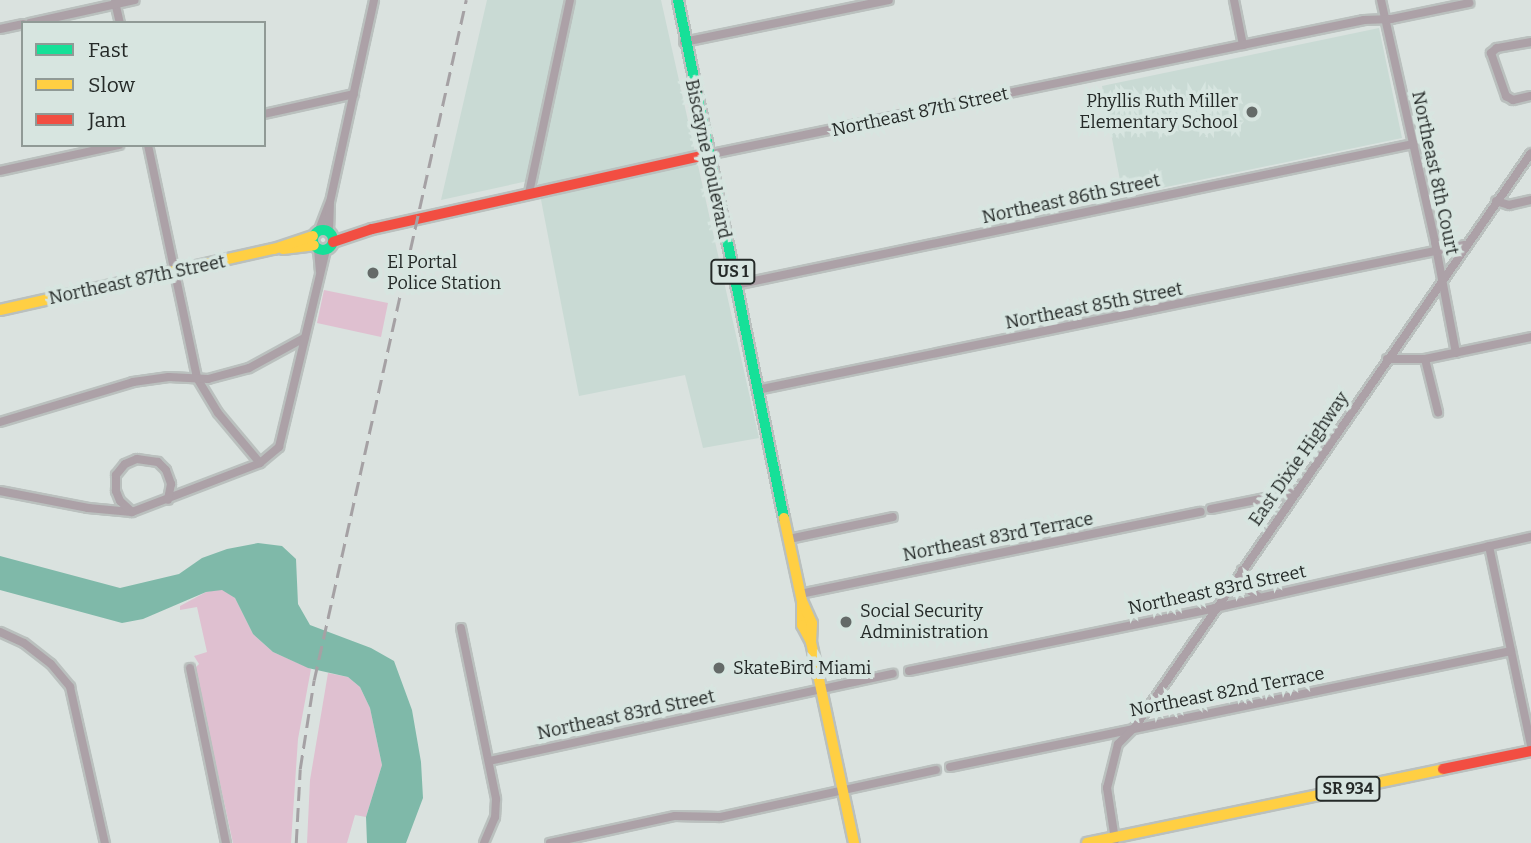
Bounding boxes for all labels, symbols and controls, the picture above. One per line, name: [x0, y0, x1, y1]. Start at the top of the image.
legend: [21, 21, 266, 147]
text: Fast: [88, 37, 128, 63]
text: Slow: [88, 72, 135, 98]
street label: Biscayne Boulevard: [681, 77, 735, 241]
street label: Northeast 87th Street: [830, 83, 1010, 141]
street label: Northeast 8th Court: [1407, 89, 1463, 257]
place label: Phyllis Ruth Miller Elementary School: [1079, 91, 1238, 134]
marker: Phyllis Ruth Miller Elementary School: [1244, 104, 1260, 120]
text: Jam: [88, 107, 126, 133]
street label: Northeast 86th Street: [980, 170, 1162, 228]
street label: Northeast 87th Street: [47, 251, 227, 309]
place label: El Portal Police Station: [387, 252, 501, 294]
road number: US 1: [710, 260, 756, 284]
marker: El Portal Police Station: [365, 265, 381, 281]
street label: Northeast 85th Street: [1003, 278, 1185, 334]
street label: East Dixie Highway: [1245, 388, 1353, 530]
street label: Northeast 83rd Terrace: [901, 508, 1095, 566]
street label: Northeast 83rd Street: [1126, 561, 1308, 619]
place label: Social Security Administration: [860, 601, 988, 644]
marker: Social Security Administration: [838, 614, 854, 630]
place label: SkateBird Miami: [733, 657, 871, 679]
marker: SkateBird Miami: [711, 660, 727, 676]
street label: Northeast 82nd Terrace: [1128, 663, 1326, 721]
street label: Northeast 83rd Street: [535, 686, 717, 744]
road number: SR 934: [1315, 776, 1381, 802]

